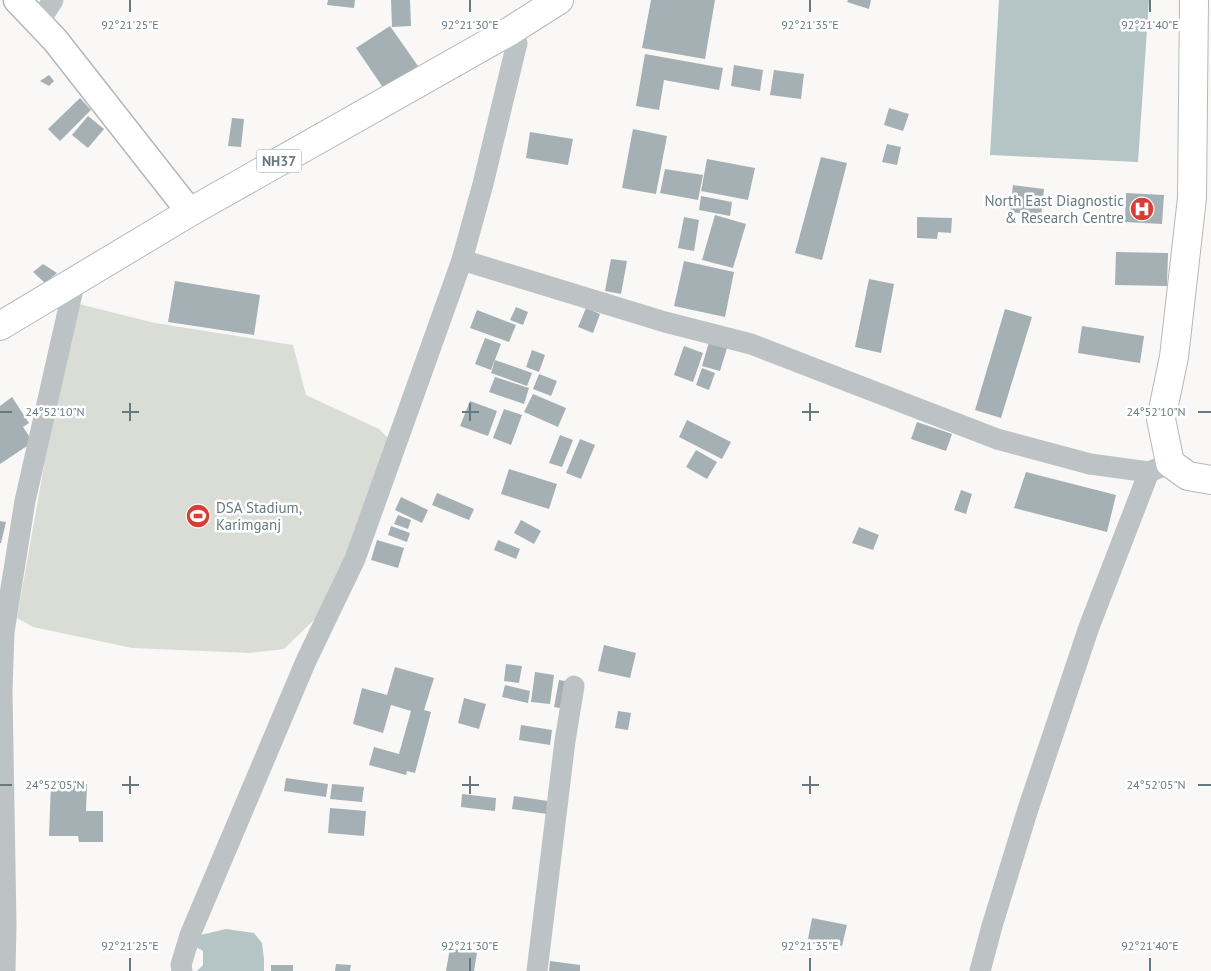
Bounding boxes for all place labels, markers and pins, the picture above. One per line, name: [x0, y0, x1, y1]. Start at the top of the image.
place label: North East Diagnostic & Research Centre: [984, 191, 1124, 227]
hospital icon: North East Diagnostic & Research Centre: [1129, 196, 1155, 222]
place label: DSA Stadium, Karimganj: [216, 498, 302, 534]
sports icon: DSA Stadium, Karimganj: [185, 503, 211, 529]

